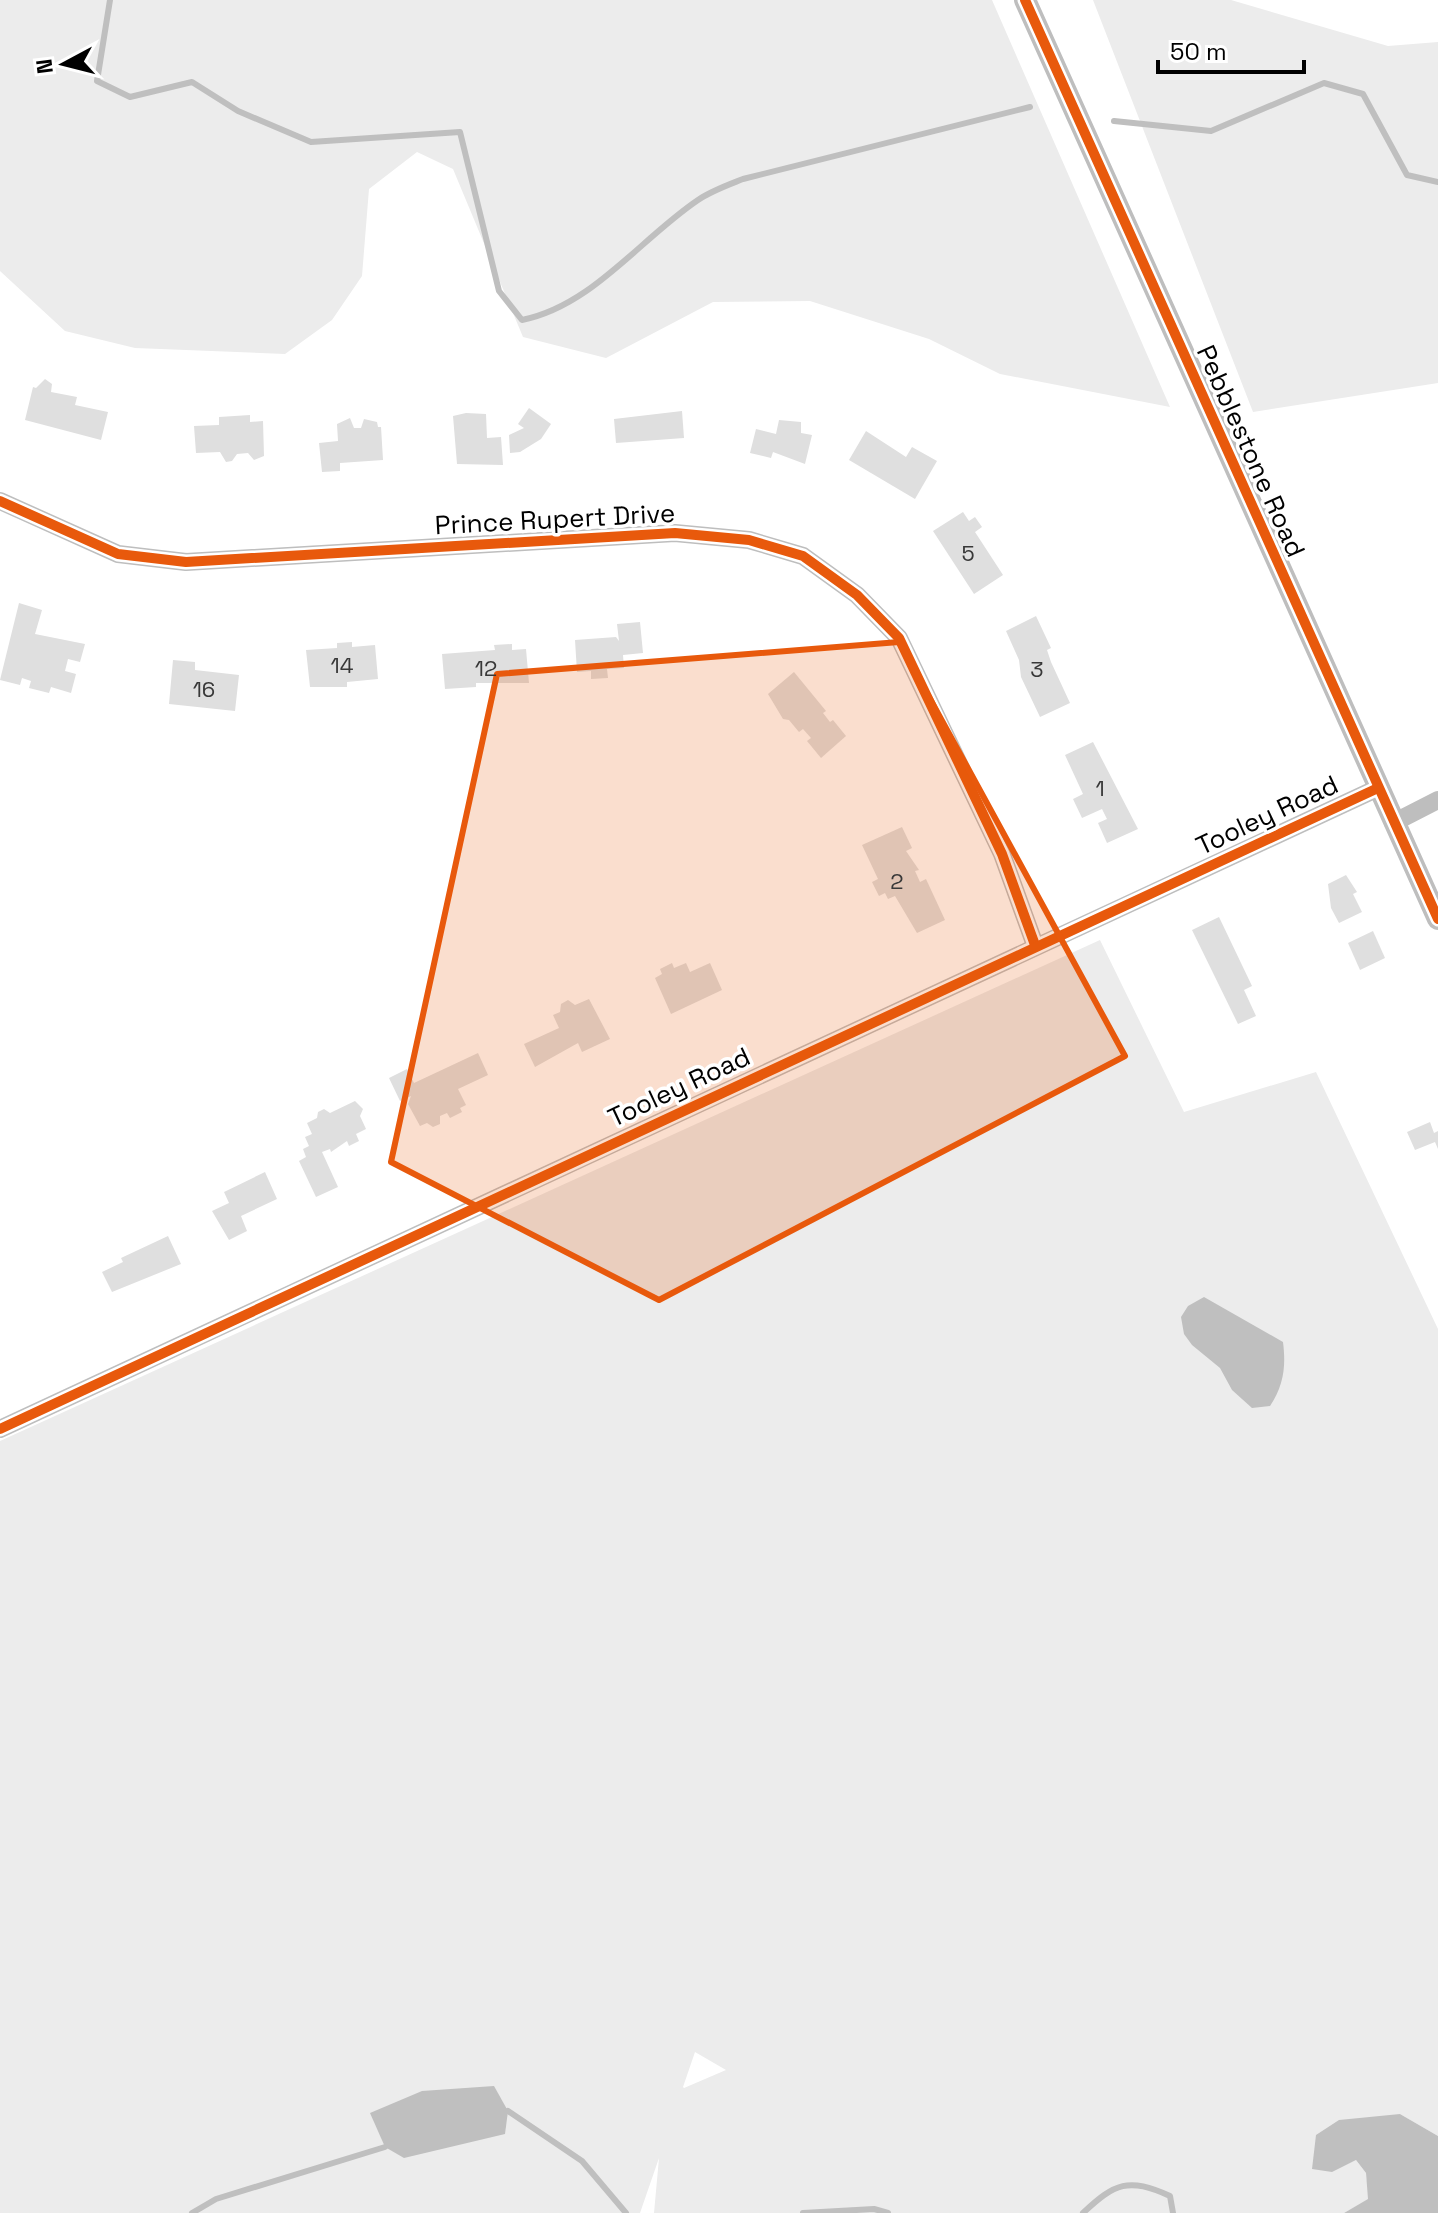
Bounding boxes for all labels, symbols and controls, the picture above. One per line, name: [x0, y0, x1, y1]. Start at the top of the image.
north arrow: [24, 24, 104, 104]
scale bar: [1158, 24, 1304, 74]
text: 50 m: [1170, 36, 1227, 67]
text: N: [29, 57, 59, 75]
street label: Pebblestone Road: [1189, 340, 1313, 562]
street label: Prince Rupert Drive: [434, 496, 676, 542]
house number: 5: [961, 539, 975, 567]
house number: 14: [331, 651, 354, 679]
house number: 12: [475, 654, 497, 682]
house number: 3: [1030, 655, 1044, 683]
house number: 16: [193, 675, 215, 703]
street label: Tooley Road: [1190, 767, 1344, 863]
house number: 1: [1095, 774, 1105, 802]
house number: 2: [890, 867, 904, 895]
street label: Tooley Road: [602, 1039, 756, 1135]

